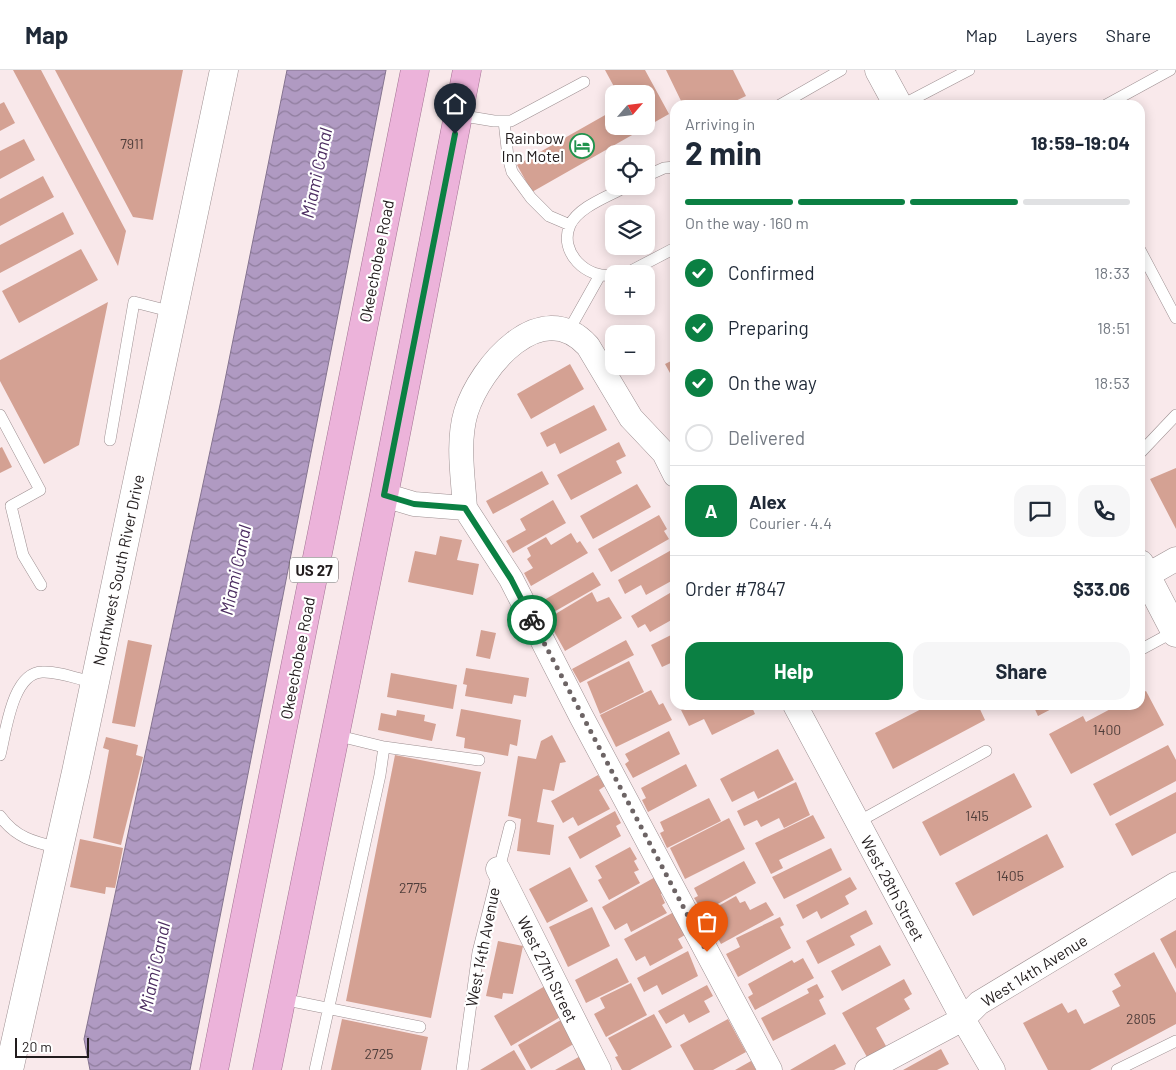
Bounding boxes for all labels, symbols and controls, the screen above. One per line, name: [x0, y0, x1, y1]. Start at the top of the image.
text: Map: [25, 20, 68, 49]
text: Map: [965, 24, 997, 46]
text: Layers: [1025, 24, 1078, 46]
text: Share: [1106, 24, 1151, 46]
pin: [434, 83, 476, 134]
north arrow: [605, 85, 655, 135]
map controls: [605, 85, 655, 375]
icon: home: [441, 90, 469, 118]
text: Arriving in: [685, 114, 755, 133]
water label: Miami Canal: [296, 126, 336, 220]
place label: Rainbow Inn Motel: [502, 128, 564, 165]
text: 18:59–19:04: [1031, 131, 1130, 154]
hotel icon: Rainbow Inn Motel: [569, 133, 595, 159]
text: 2 min: [685, 133, 762, 171]
house number: 7911: [120, 135, 144, 152]
button: locate: [605, 145, 655, 195]
street label: Okeechobee Road: [355, 198, 397, 324]
button: layers: [605, 205, 655, 255]
text: On the way · 160 m: [685, 213, 809, 232]
icon: check: [685, 259, 713, 287]
text: Confirmed: [728, 261, 815, 284]
text: 18:33: [1094, 263, 1130, 282]
button: +: [605, 265, 655, 315]
icon: check: [685, 314, 713, 342]
text: Preparing: [728, 316, 809, 339]
text: 18:51: [1097, 318, 1130, 337]
button: −: [605, 325, 655, 375]
icon: check: [685, 369, 713, 397]
text: On the way: [728, 371, 817, 394]
text: 18:53: [1094, 373, 1130, 392]
text: Delivered: [728, 426, 805, 449]
street label: Northwest South River Drive: [88, 473, 148, 667]
button: chat: [1014, 485, 1066, 537]
button: phone: [1078, 485, 1130, 537]
text: Alex: [749, 490, 787, 513]
text: A: [705, 499, 717, 522]
text: Courier · 4.4: [749, 513, 832, 532]
water label: Miami Canal: [215, 523, 255, 617]
road number: US 27: [290, 558, 338, 582]
text: Order #7847: [685, 577, 785, 600]
text: $33.06: [1073, 577, 1130, 600]
street label: Okeechobee Road: [276, 595, 318, 721]
courier: [507, 595, 557, 645]
icon: bike: [518, 606, 546, 634]
button: Help: [685, 642, 903, 700]
button: Share: [913, 642, 1130, 700]
house number: 1400: [1093, 721, 1121, 738]
house number: 1415: [965, 807, 989, 824]
street label: West 28th Street: [857, 832, 929, 944]
house number: 1405: [996, 867, 1024, 884]
house number: 2775: [399, 879, 427, 896]
street label: West 14th Avenue: [461, 886, 503, 1008]
pin: [686, 901, 728, 952]
icon: bag: [693, 908, 721, 936]
street label: West 27th Street: [514, 913, 582, 1025]
water label: Miami Canal: [134, 920, 174, 1014]
street label: West 14th Avenue: [978, 930, 1090, 1010]
house number: 2805: [1126, 1010, 1156, 1027]
scale bar: [15, 1035, 89, 1058]
text: 20 m: [22, 1038, 52, 1055]
house number: 2725: [365, 1045, 393, 1062]

